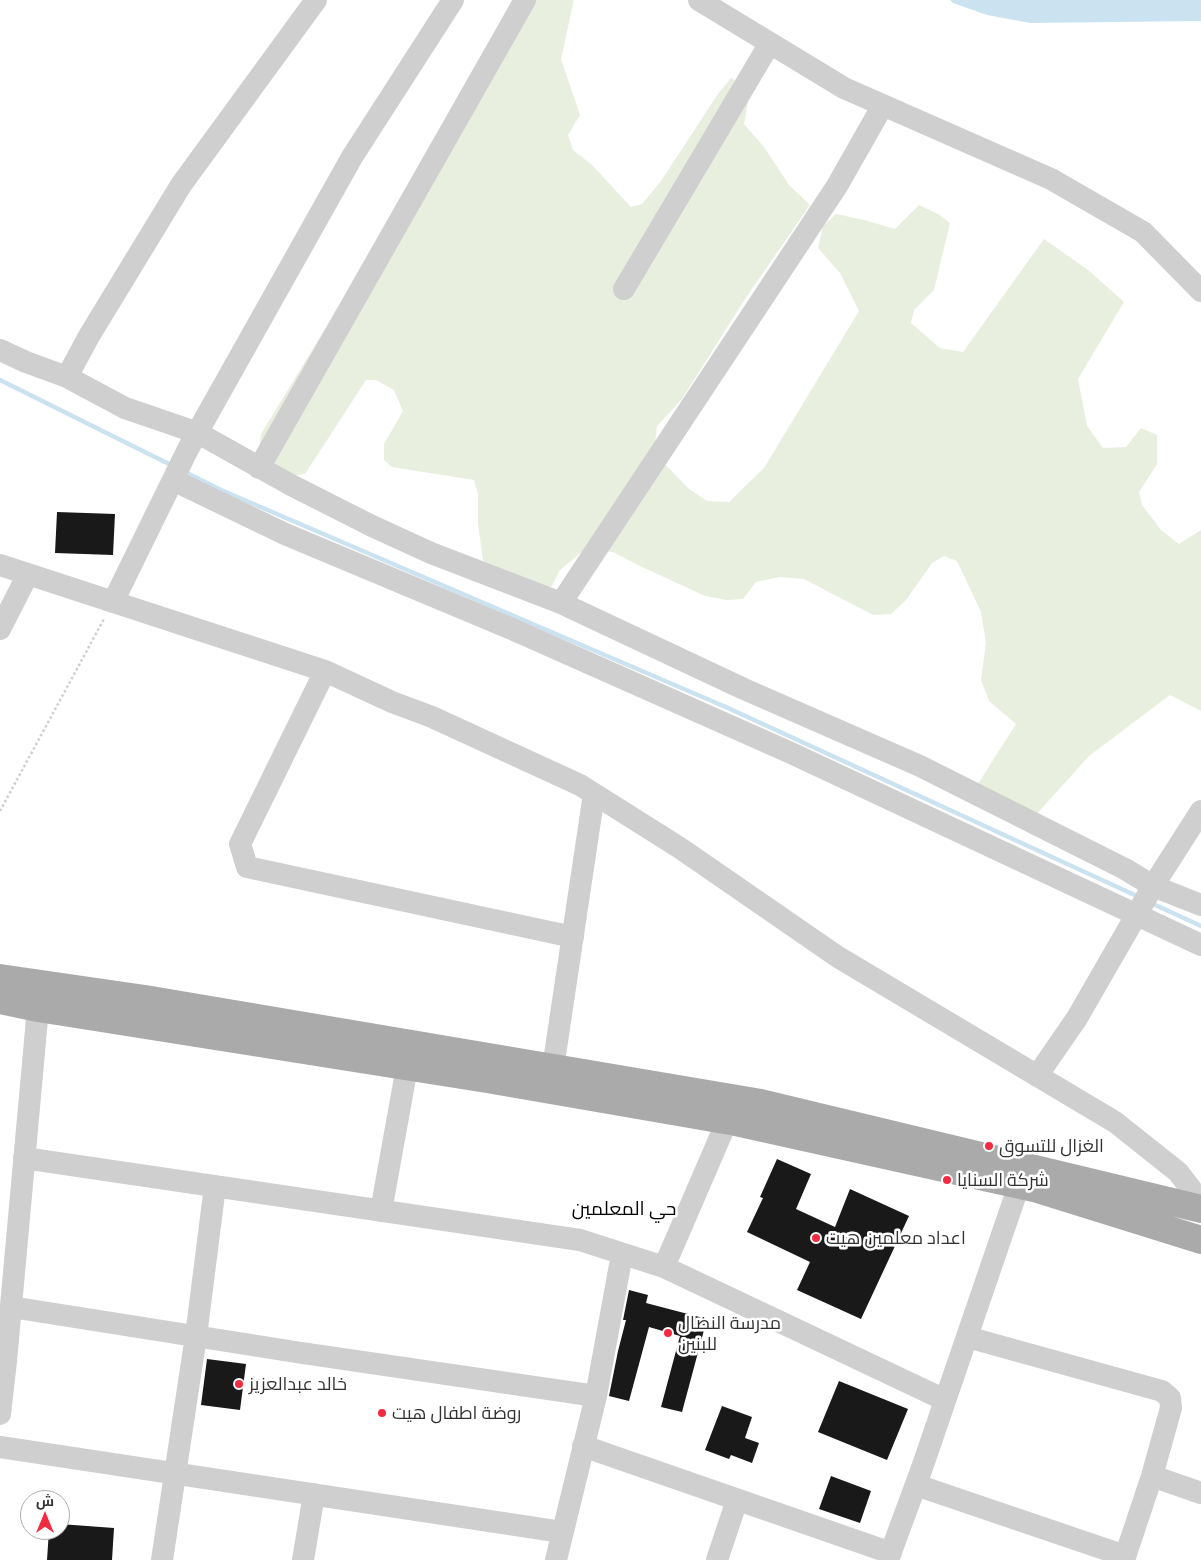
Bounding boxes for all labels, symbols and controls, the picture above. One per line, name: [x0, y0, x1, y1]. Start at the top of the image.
place label: الغزال للتسوق: [999, 1135, 1104, 1157]
marker: الغزال للتسوق: [983, 1140, 995, 1152]
place label: شركة السنايا: [957, 1169, 1049, 1191]
marker: شركة السنايا: [941, 1174, 953, 1186]
district label: حي المعلمين: [572, 1198, 676, 1220]
place label: اعداد معلمين هيت: [826, 1227, 966, 1249]
marker: اعداد معلمين هيت: [810, 1232, 822, 1244]
place label: مدرسة النضال للبنين: [678, 1312, 781, 1355]
marker: مدرسة النضال للبنين: [662, 1327, 674, 1339]
place label: خالد عبدالعزيز: [249, 1373, 347, 1395]
marker: خالد عبدالعزيز: [233, 1378, 245, 1390]
place label: روضة اطفال هيت: [392, 1402, 521, 1424]
marker: روضة اطفال هيت: [376, 1407, 388, 1419]
north arrow: [20, 1490, 70, 1540]
text: ش: [36, 1493, 54, 1509]

